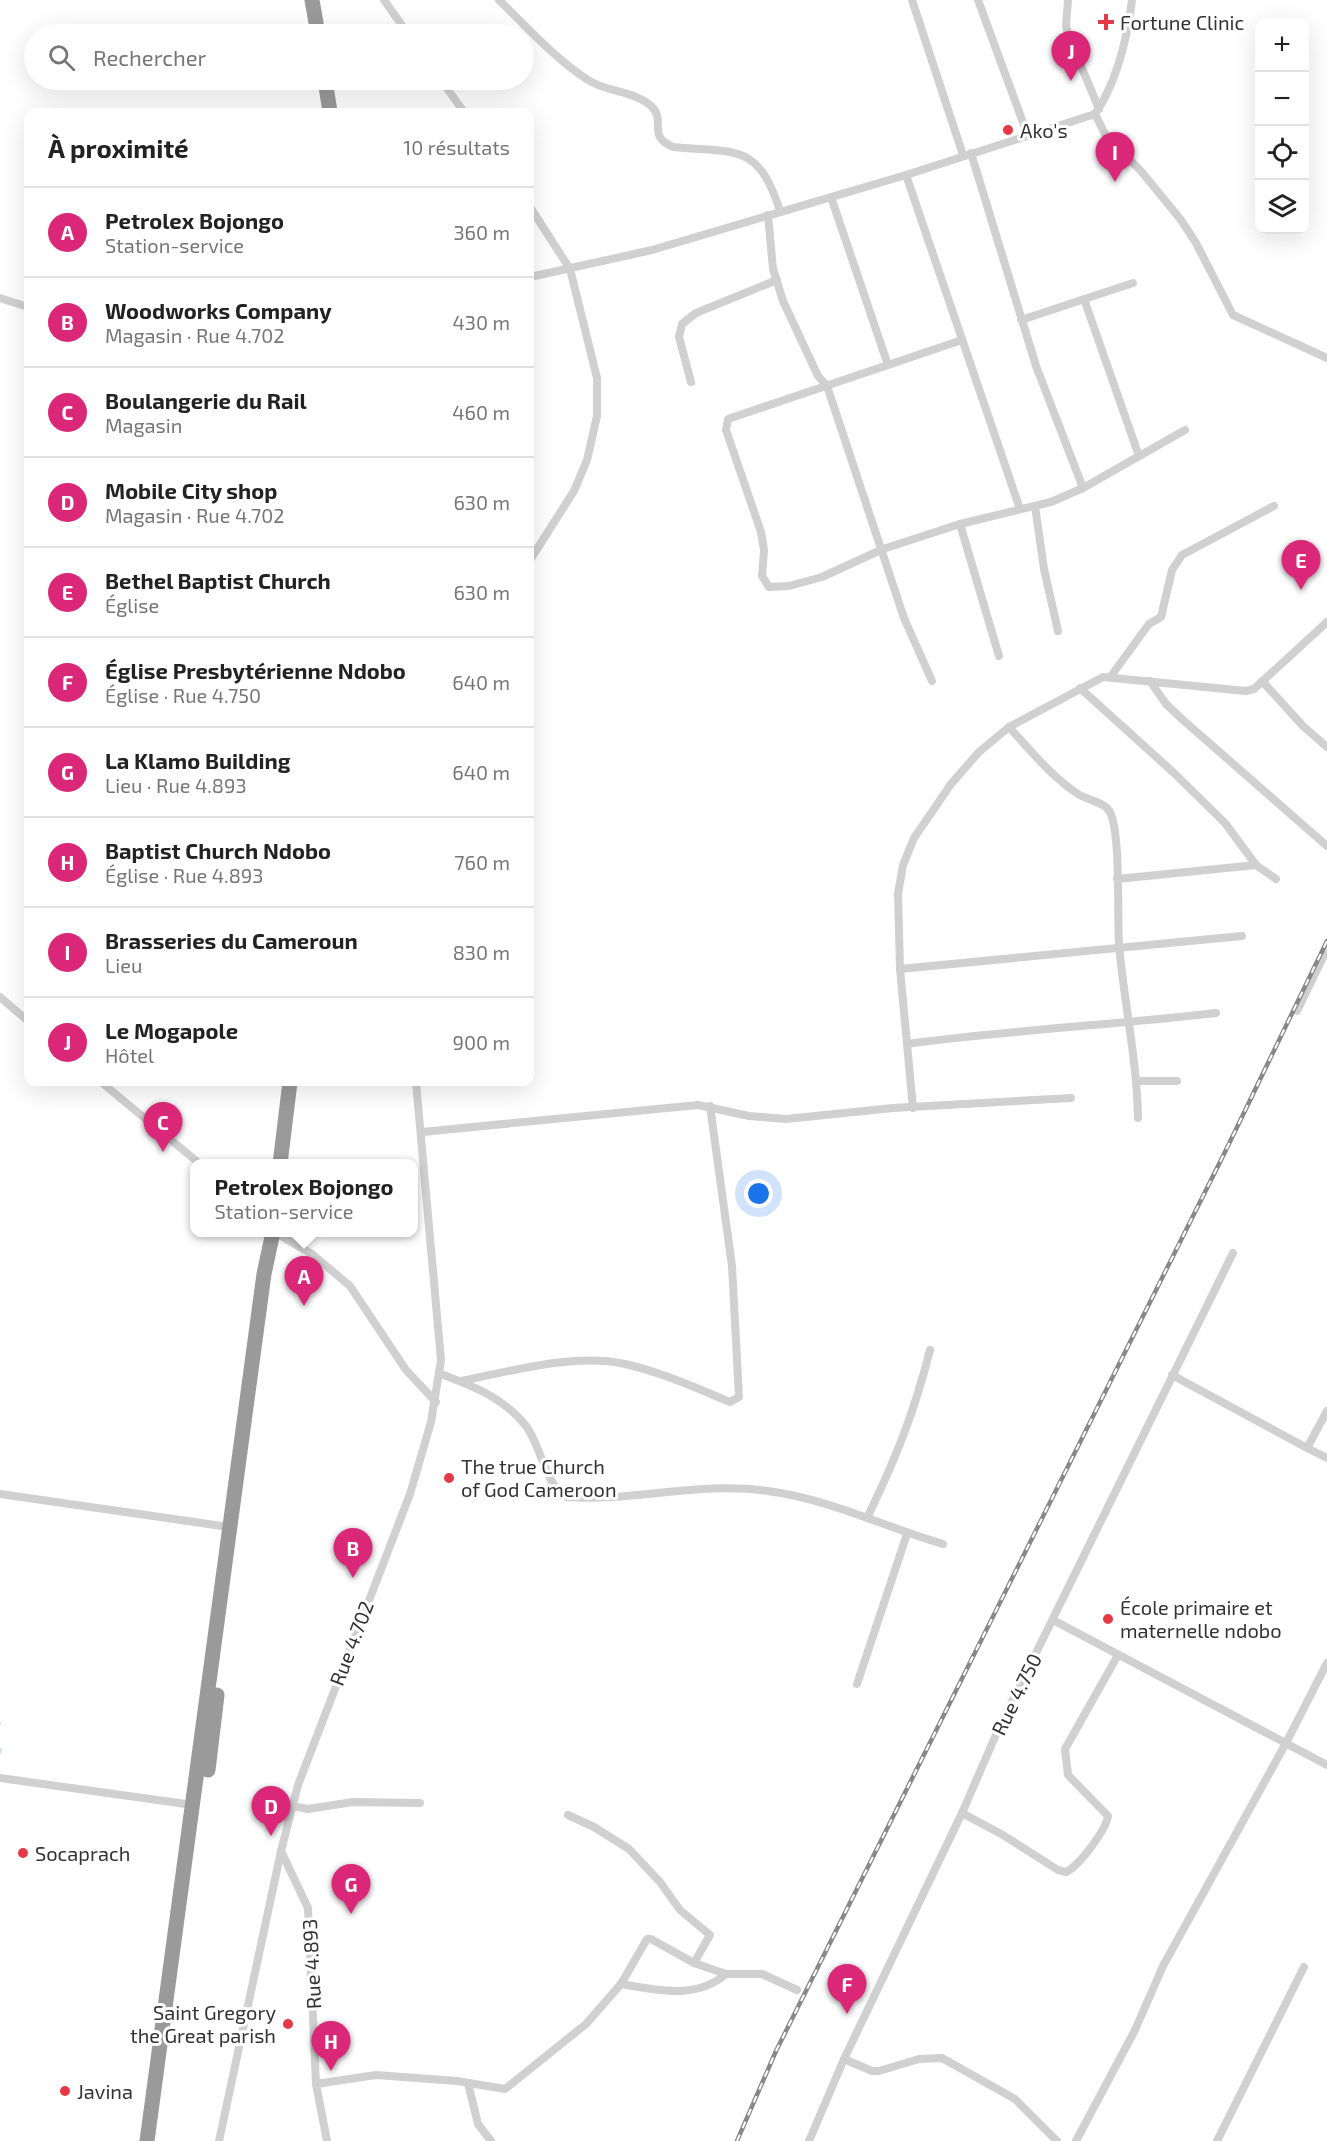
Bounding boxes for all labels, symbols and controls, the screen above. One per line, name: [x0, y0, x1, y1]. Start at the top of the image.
place label: Fortune Clinic: [1120, 10, 1245, 34]
marker: Fortune Clinic: [1097, 13, 1115, 31]
map controls: [1255, 18, 1309, 234]
button: +: [1255, 18, 1309, 72]
search box: [24, 24, 534, 90]
pin: J: [1052, 32, 1090, 81]
icon: search: [45, 41, 78, 74]
text: Rechercher: [93, 44, 206, 70]
button: −: [1255, 72, 1309, 126]
place label: Ako's: [1020, 118, 1068, 142]
marker: Ako's: [1001, 123, 1015, 137]
button: locate: [1255, 126, 1309, 180]
text: À proximité: [48, 132, 189, 163]
pin: I: [1096, 132, 1134, 182]
text: 10 résultats: [403, 135, 510, 159]
button: layers: [1255, 180, 1309, 234]
text: Petrolex Bojongo: [105, 207, 284, 233]
text: A: [61, 220, 74, 244]
text: 360 m: [453, 220, 510, 244]
text: Station-service: [105, 233, 244, 257]
text: Woodworks Company: [105, 297, 332, 323]
text: B: [61, 310, 74, 334]
text: 430 m: [453, 310, 510, 334]
text: Magasin · Rue 4.702: [105, 323, 285, 347]
text: Boulangerie du Rail: [105, 387, 307, 413]
text: C: [62, 400, 73, 424]
text: 460 m: [452, 400, 510, 424]
text: Magasin: [105, 413, 182, 437]
text: Mobile City shop: [105, 477, 277, 503]
text: D: [61, 490, 74, 514]
text: 630 m: [453, 490, 510, 514]
text: Magasin · Rue 4.702: [105, 503, 285, 527]
pin: E: [1282, 540, 1320, 590]
text: Bethel Baptist Church: [105, 567, 331, 593]
text: E: [62, 580, 73, 604]
text: 630 m: [453, 580, 510, 604]
text: Église: [105, 593, 159, 617]
text: Église Presbytérienne Ndobo: [105, 657, 406, 683]
text: F: [62, 670, 73, 694]
text: 640 m: [452, 670, 510, 694]
text: Église · Rue 4.750: [105, 683, 261, 707]
text: La Klamo Building: [105, 747, 291, 773]
text: G: [61, 760, 74, 784]
text: 640 m: [452, 760, 510, 784]
text: Lieu · Rue 4.893: [105, 773, 247, 797]
text: Baptist Church Ndobo: [105, 837, 331, 863]
text: H: [61, 850, 74, 874]
text: 760 m: [454, 850, 510, 874]
text: Église · Rue 4.893: [105, 863, 263, 887]
text: Brasseries du Cameroun: [105, 927, 358, 953]
text: I: [65, 940, 70, 964]
text: 830 m: [453, 940, 510, 964]
text: Lieu: [105, 953, 142, 977]
text: Le Mogapole: [105, 1017, 238, 1043]
text: J: [64, 1030, 71, 1054]
text: 900 m: [452, 1030, 510, 1054]
text: Hôtel: [105, 1043, 154, 1067]
pin: C: [144, 1102, 182, 1152]
popup: [190, 1159, 418, 1237]
text: Petrolex Bojongo: [215, 1173, 393, 1199]
your location: [744, 1179, 773, 1208]
text: Station-service: [215, 1199, 354, 1223]
pin: A: [284, 1256, 324, 1306]
place label: The true Church of God Cameroon: [461, 1454, 617, 1501]
marker: The true Church of God Cameroon: [442, 1471, 456, 1485]
pin: B: [334, 1528, 372, 1578]
place label: École primaire et maternelle ndobo: [1120, 1595, 1282, 1642]
street label: Rue 4.702: [324, 1597, 378, 1689]
marker: École primaire et maternelle ndobo: [1101, 1612, 1115, 1626]
street label: Rue 4.750: [986, 1649, 1046, 1739]
pin: D: [252, 1786, 290, 1836]
place label: Socaprach: [35, 1841, 130, 1865]
marker: Socaprach: [16, 1846, 30, 1860]
pin: G: [332, 1864, 370, 1914]
street label: Rue 4.893: [297, 1918, 325, 2010]
pin: F: [828, 1964, 866, 2014]
place label: Saint Gregory the Great parish: [130, 2000, 276, 2047]
marker: Saint Gregory the Great parish: [281, 2017, 295, 2031]
pin: H: [312, 2022, 350, 2071]
place label: Javina: [77, 2079, 133, 2103]
marker: Javina: [58, 2084, 72, 2098]

